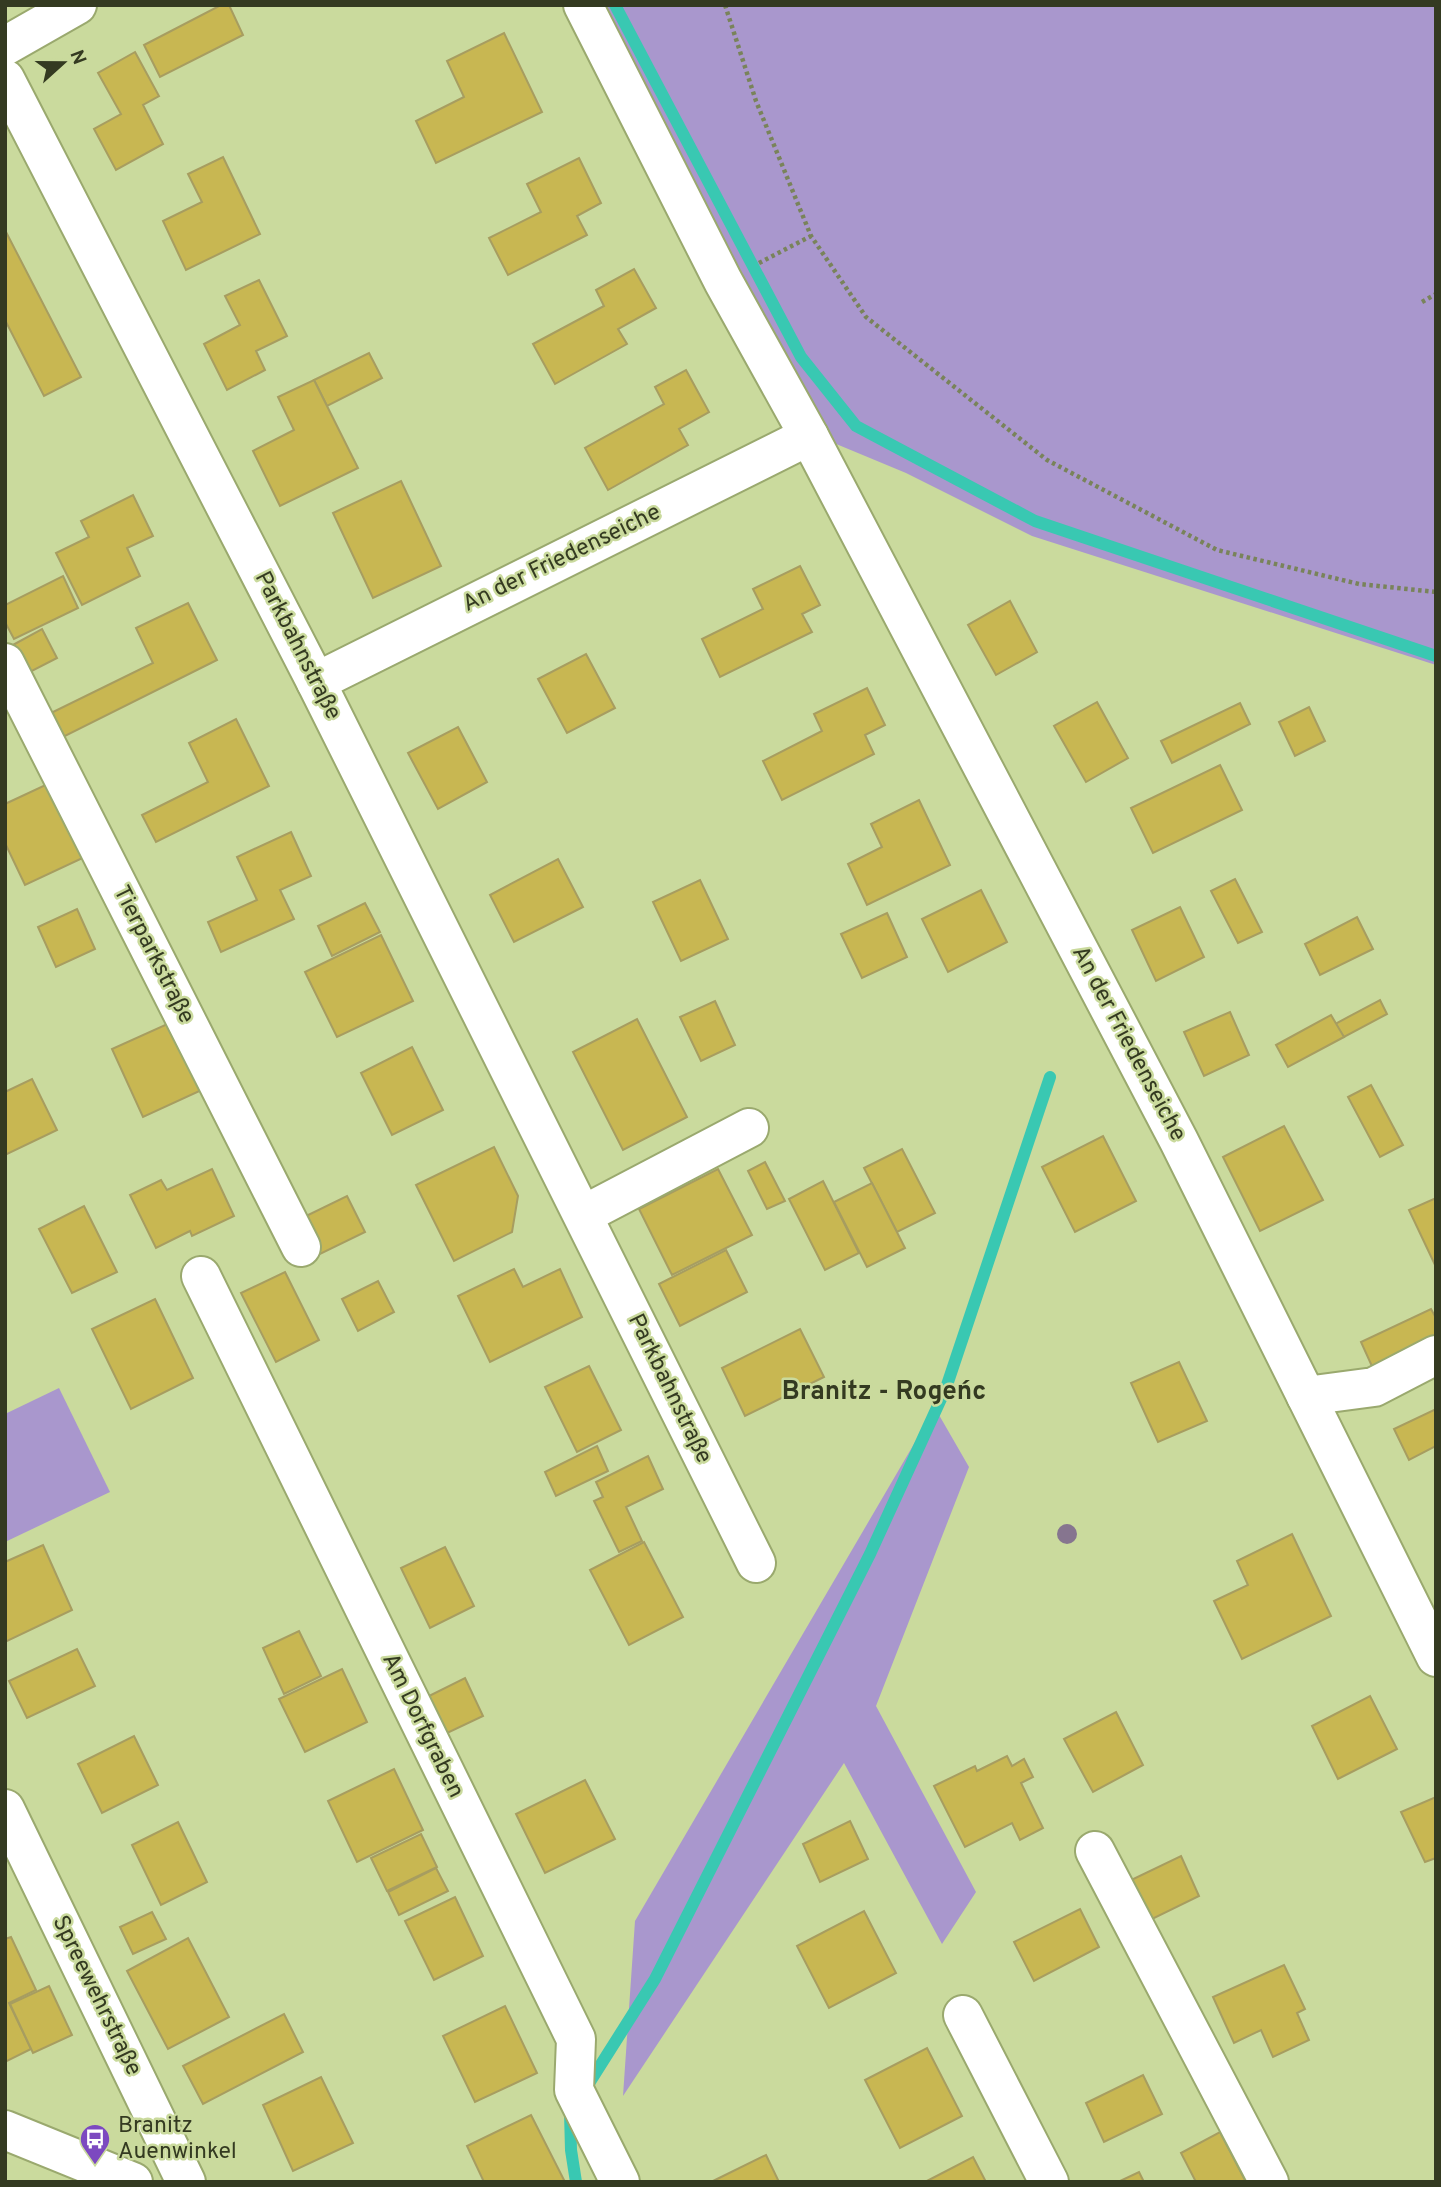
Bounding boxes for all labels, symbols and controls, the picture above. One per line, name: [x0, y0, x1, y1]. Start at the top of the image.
north arrow: [28, 28, 98, 98]
text: N: [63, 47, 91, 68]
street label: An der Friedenseiche: [458, 498, 666, 620]
street label: Parkbahnstraße: [247, 567, 347, 725]
street label: Tierparkstraße: [106, 881, 200, 1029]
street label: An der Friedenseiche: [1064, 941, 1192, 1147]
street label: Parkbahnstraße: [620, 1309, 718, 1469]
district label: Branitz - Rogeńc: [782, 1376, 986, 1409]
street label: Am Dorfgraben: [374, 1649, 470, 1803]
street label: Spreewehrstraße: [45, 1911, 147, 2081]
place label: Branitz Auenwinkel: [118, 2112, 237, 2167]
bus stop icon: Branitz Auenwinkel: [78, 2122, 112, 2166]

